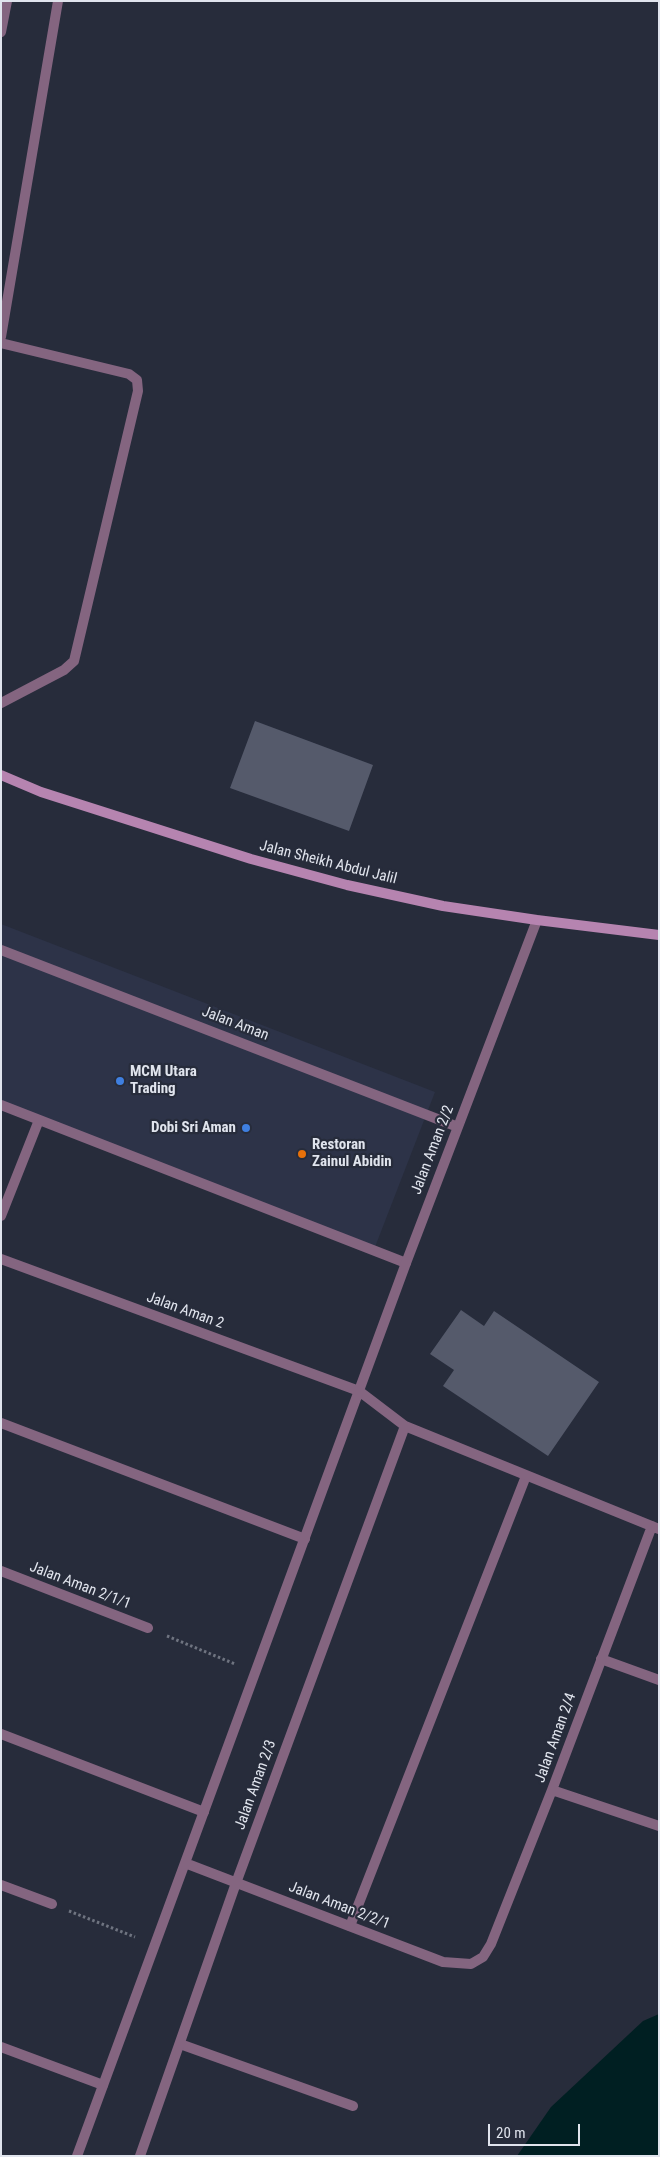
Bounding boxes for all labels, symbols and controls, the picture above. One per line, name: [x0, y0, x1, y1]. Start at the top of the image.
street label: Jalan Sheikh Abdul Jalil: [257, 837, 399, 889]
street label: Jalan Aman: [199, 1003, 271, 1045]
place label: MCM Utara Trading: [130, 1063, 197, 1098]
marker: MCM Utara Trading: [114, 1075, 126, 1087]
street label: Jalan Aman 2/2: [408, 1103, 458, 1197]
place label: Dobi Sri Aman: [151, 1119, 236, 1137]
marker: Dobi Sri Aman: [240, 1122, 252, 1134]
place label: Restoran Zainul Abidin: [312, 1136, 392, 1171]
marker: Restoran Zainul Abidin: [296, 1148, 308, 1160]
street label: Jalan Aman 2: [144, 1289, 226, 1333]
street label: Jalan Aman 2/1/1: [27, 1558, 133, 1614]
street label: Jalan Aman 2/4: [531, 1691, 581, 1785]
street label: Jalan Aman 2/3: [231, 1738, 281, 1832]
street label: Jalan Aman 2/2/1: [286, 1878, 392, 1934]
scale bar: [490, 2114, 582, 2146]
text: 20 m: [496, 2124, 526, 2142]

